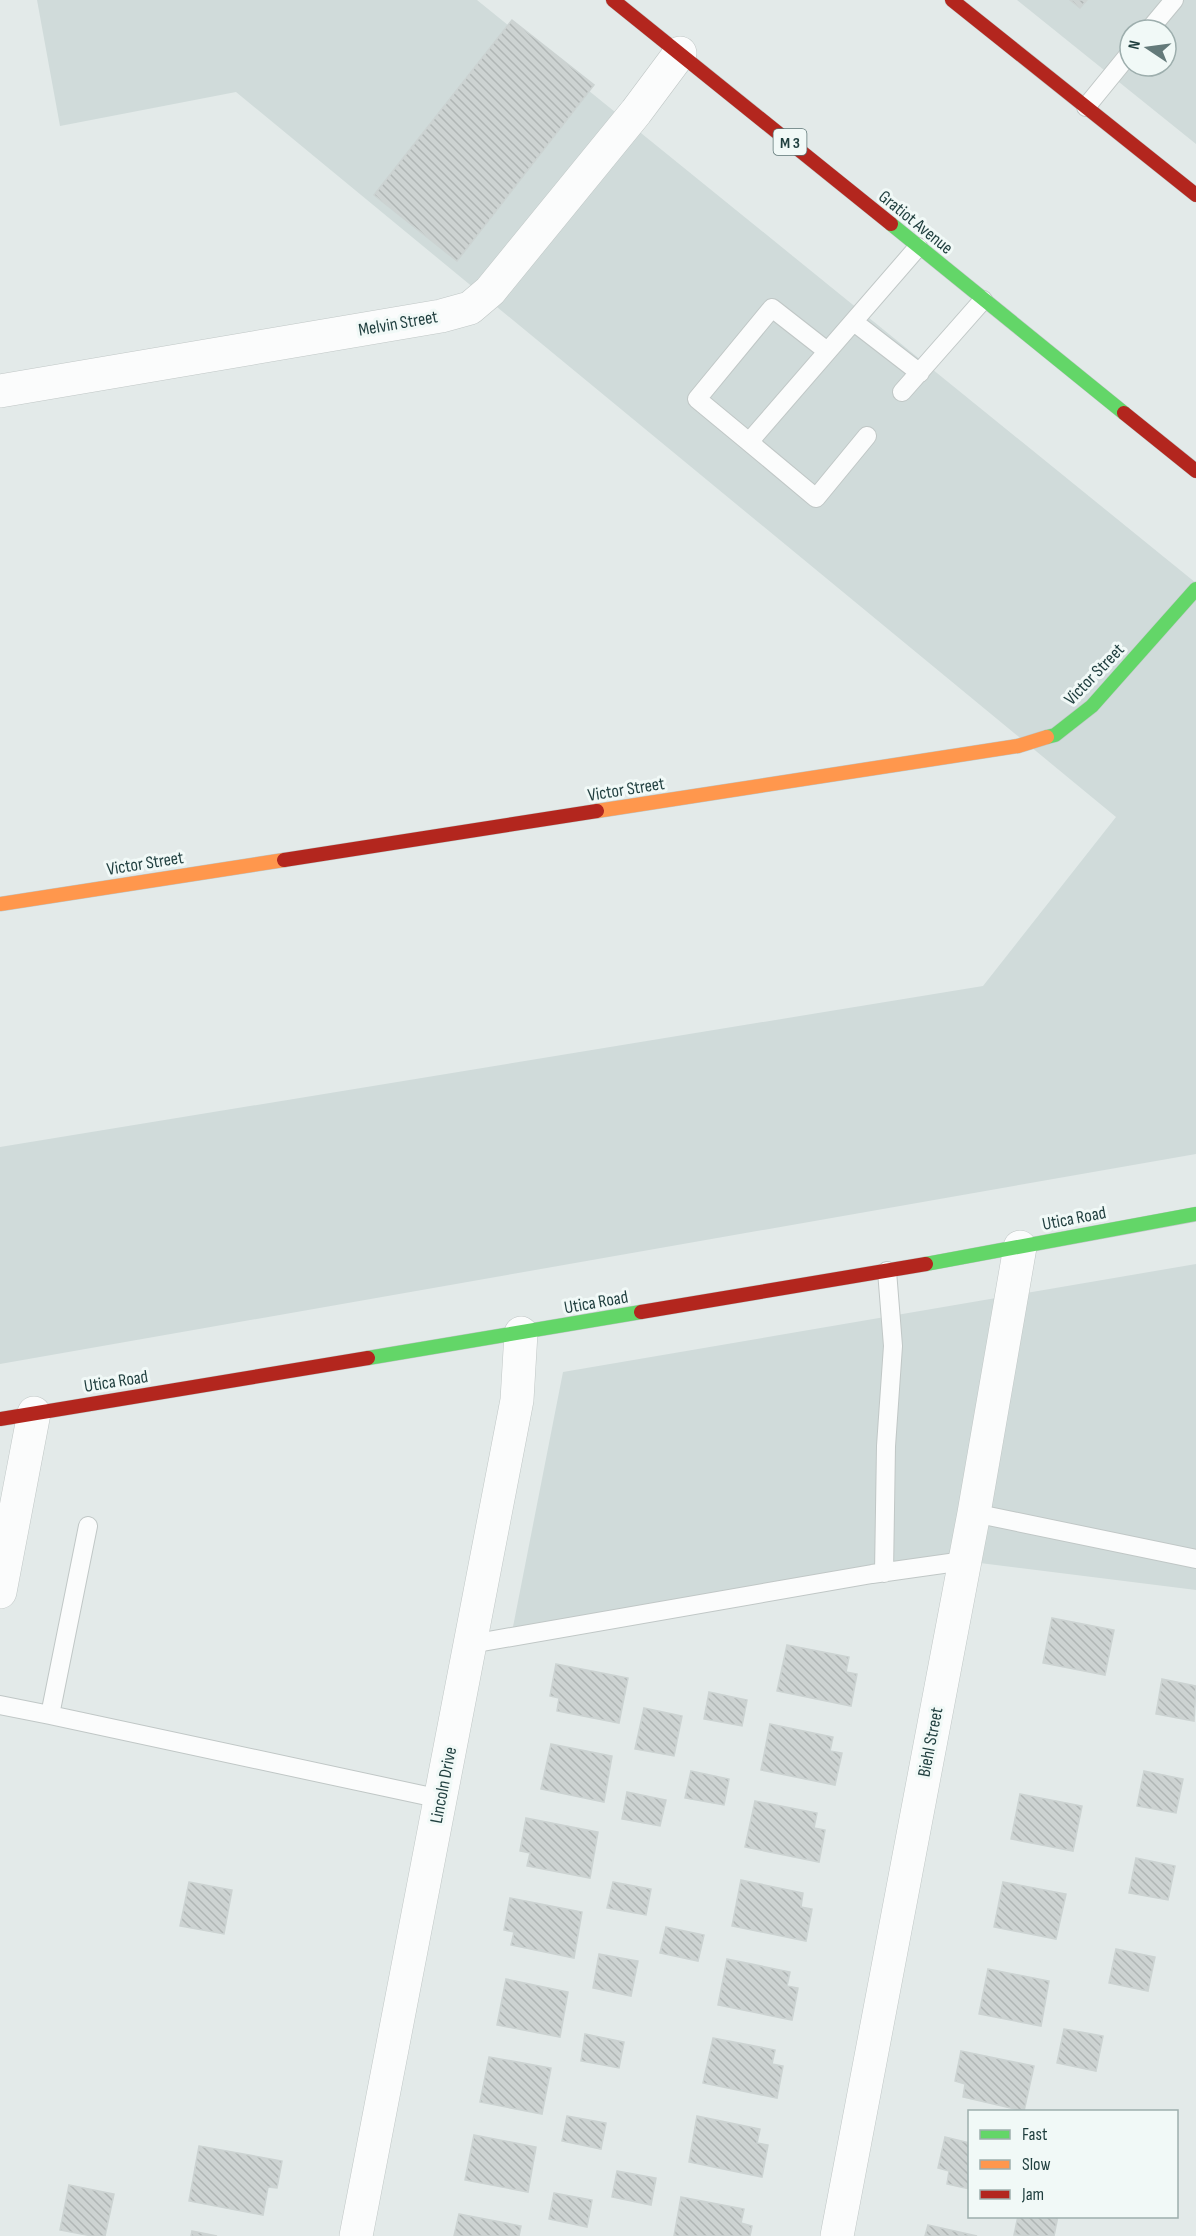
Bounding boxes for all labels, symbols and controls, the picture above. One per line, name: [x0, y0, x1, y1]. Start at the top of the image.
north arrow: [1118, 18, 1178, 78]
text: N: [1125, 39, 1145, 51]
road number: M 3: [774, 129, 806, 155]
street label: Gratiot Avenue: [874, 186, 957, 259]
street label: Melvin Street: [357, 306, 440, 341]
street label: Victor Street: [1060, 639, 1129, 709]
street label: Victor Street: [586, 773, 666, 806]
street label: Victor Street: [105, 847, 185, 880]
street label: Utica Road: [1040, 1202, 1108, 1235]
street label: Utica Road: [563, 1287, 630, 1318]
street label: Utica Road: [83, 1366, 150, 1397]
street label: Biehl Street: [913, 1705, 948, 1779]
street label: Lincoln Drive: [426, 1745, 461, 1825]
legend: [968, 2110, 1178, 2218]
text: Fast: [1022, 2124, 1048, 2145]
text: Slow: [1022, 2154, 1051, 2175]
text: Jam: [1021, 2184, 1044, 2205]

